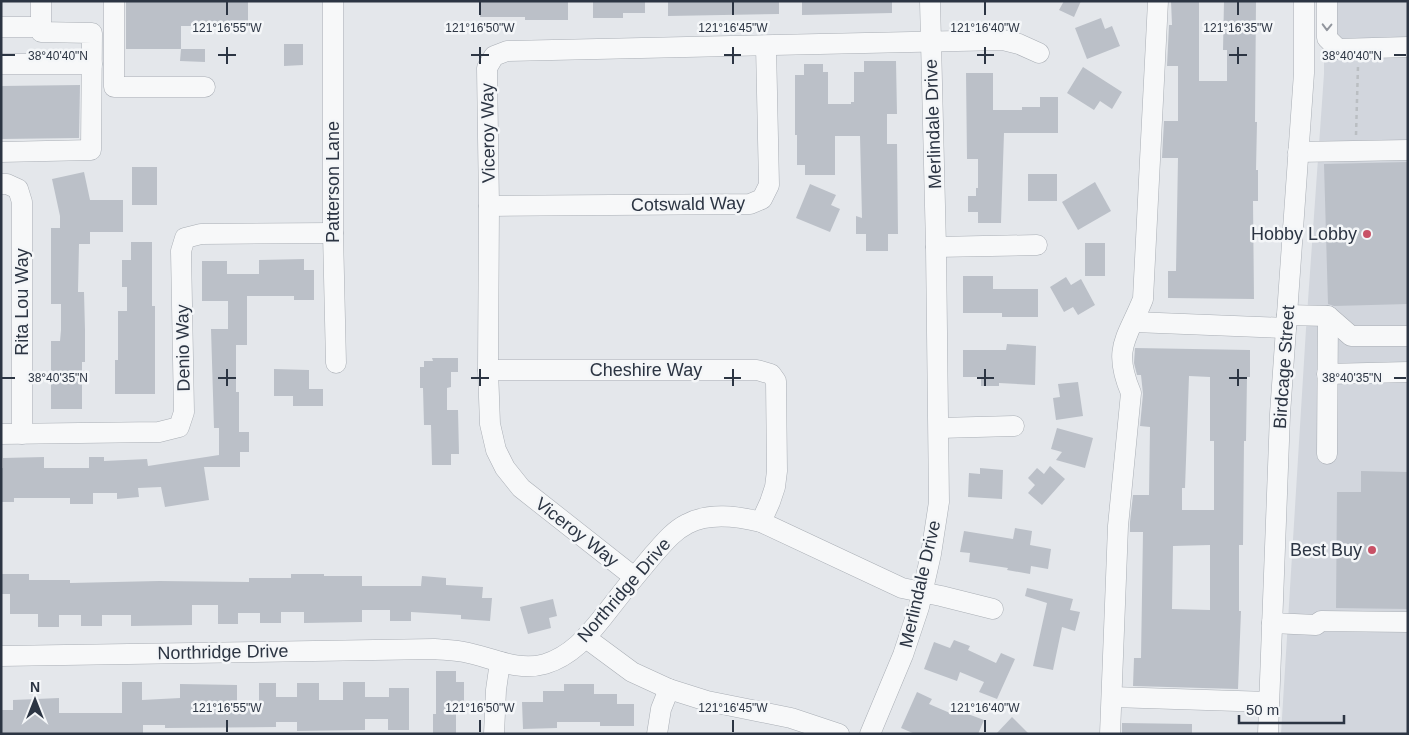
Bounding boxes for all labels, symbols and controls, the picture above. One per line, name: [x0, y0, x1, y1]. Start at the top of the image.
text: 121°16'55"W: [192, 21, 262, 35]
text: 121°16'50"W: [445, 21, 515, 35]
text: 121°16'45"W: [698, 21, 768, 35]
text: 121°16'40"W: [950, 21, 1020, 35]
text: 121°16'35"W: [1203, 21, 1273, 35]
one-way arrow: [1322, 24, 1332, 32]
text: 38°40'40"N: [28, 49, 88, 63]
text: 38°40'40"N: [1322, 49, 1382, 63]
street label: Merlindale Drive: [921, 59, 945, 189]
street label: Viceroy Way: [477, 83, 499, 183]
street label: Patterson Lane: [323, 121, 343, 243]
street label: Cotswald Way: [631, 193, 745, 215]
place label: Hobby Lobby: [1251, 224, 1357, 244]
marker: Hobby Lobby: [1361, 228, 1373, 240]
street label: Rita Lou Way: [12, 248, 32, 356]
street label: Denio Way: [172, 304, 194, 392]
street label: Birdcage Street: [1270, 304, 1298, 430]
street label: Cheshire Way: [590, 360, 702, 380]
text: 38°40'35"N: [28, 371, 88, 385]
text: 38°40'35"N: [1322, 371, 1382, 385]
street label: Viceroy Way: [531, 493, 623, 571]
street label: Merlindale Drive: [896, 518, 944, 650]
street label: Northridge Drive: [573, 534, 675, 646]
place label: Best Buy: [1290, 540, 1362, 560]
marker: Best Buy: [1366, 544, 1378, 556]
street label: Northridge Drive: [157, 641, 289, 663]
north arrow: [10, 675, 60, 725]
text: N: [30, 679, 40, 695]
scale bar: [1239, 692, 1344, 724]
text: 121°16'55"W: [192, 701, 262, 715]
text: 121°16'50"W: [445, 701, 515, 715]
text: 121°16'45"W: [698, 701, 768, 715]
text: 121°16'40"W: [950, 701, 1020, 715]
text: 50 m: [1246, 701, 1279, 718]

